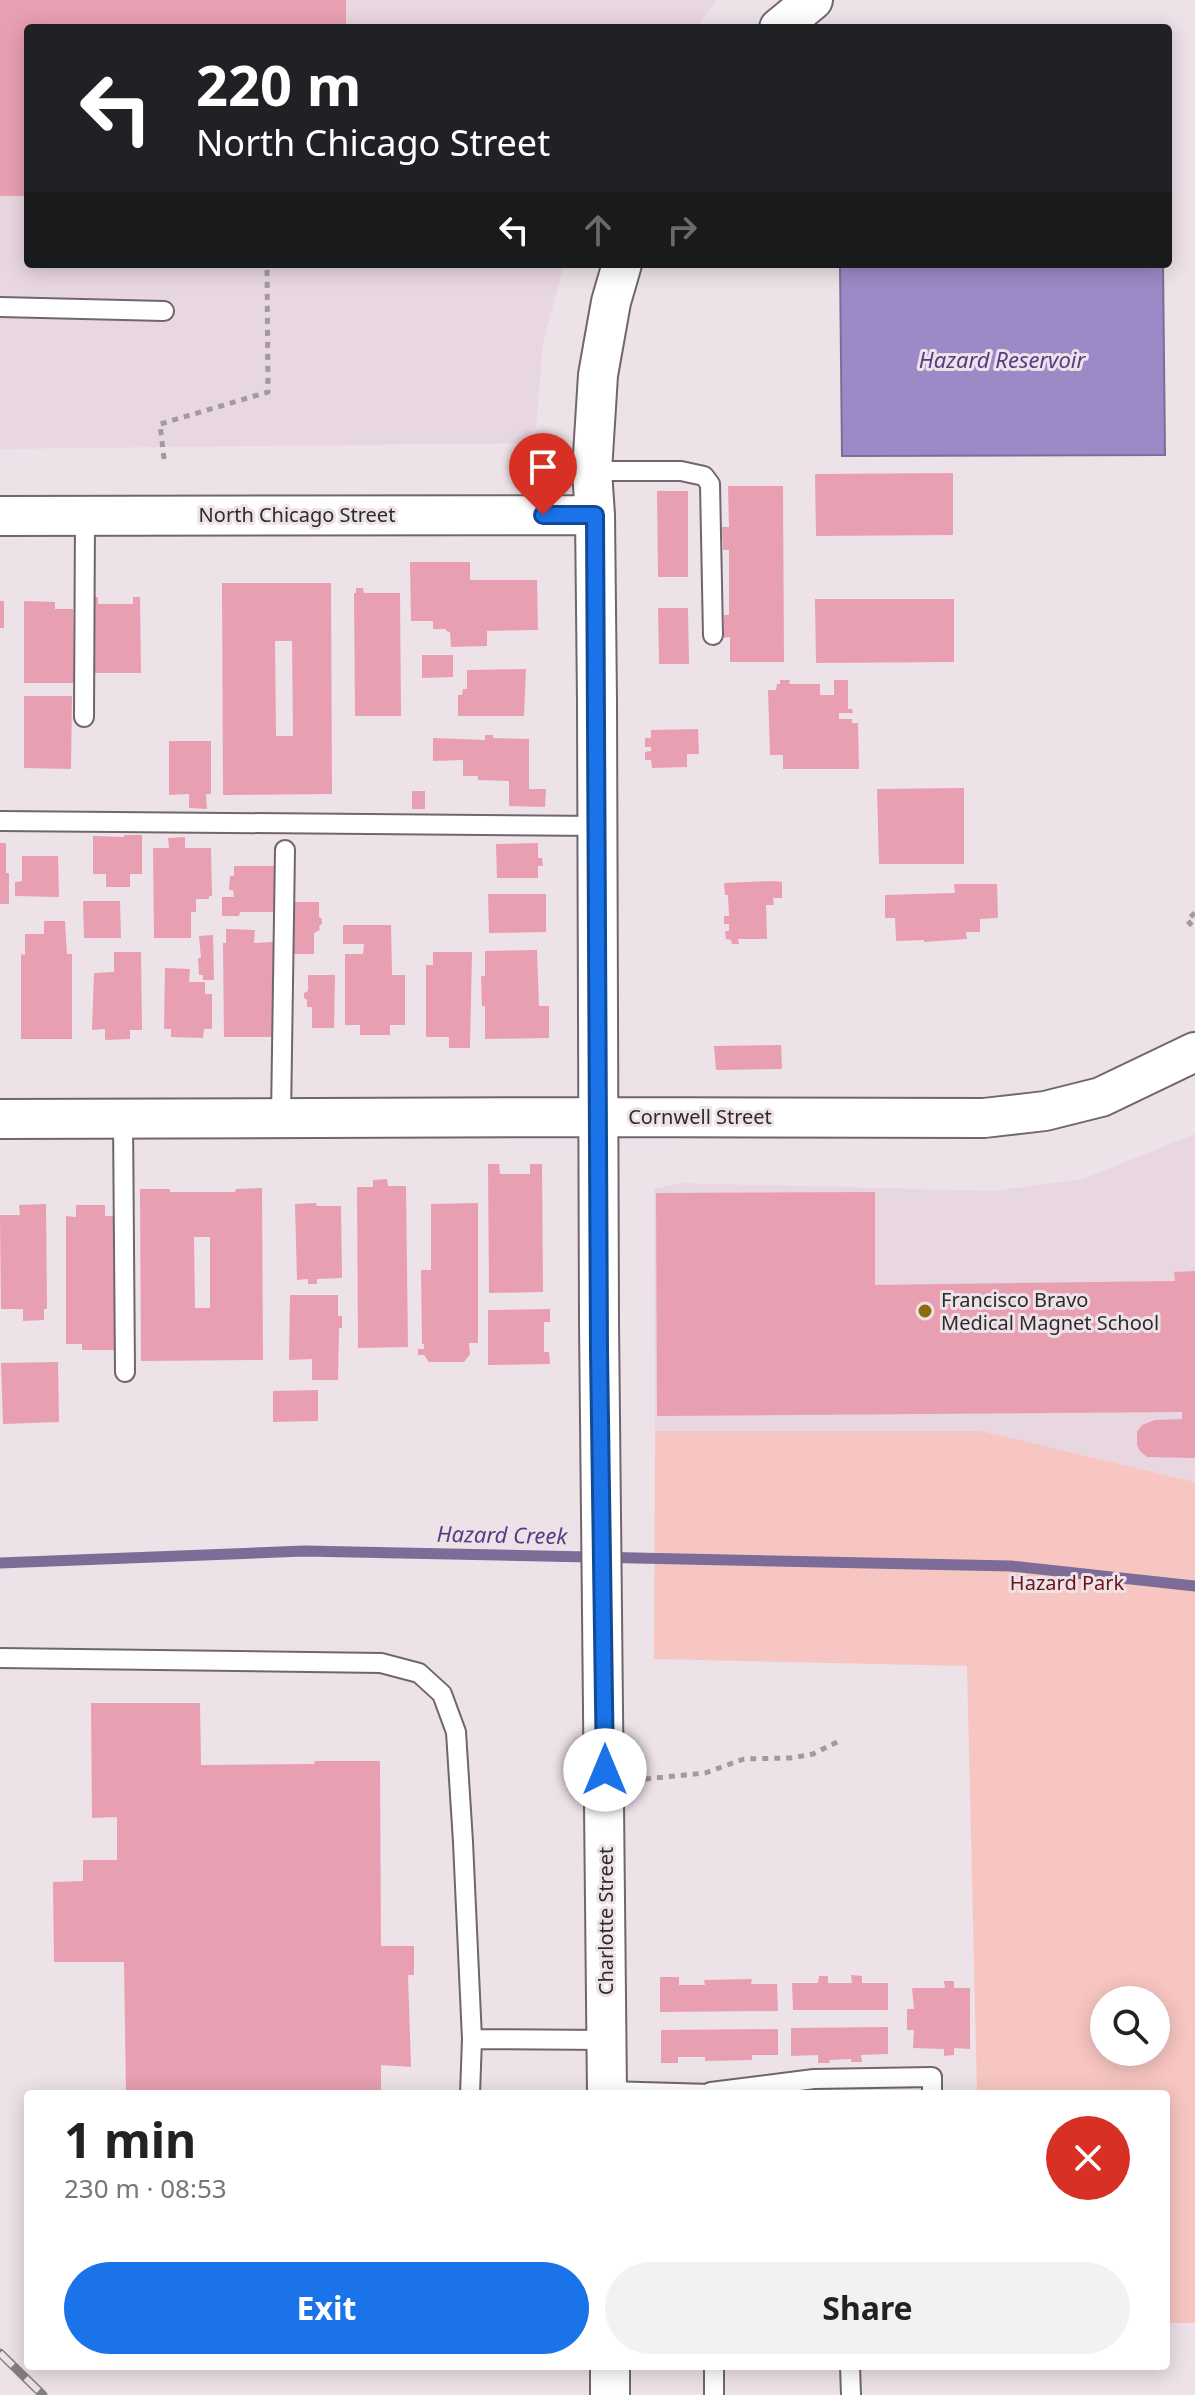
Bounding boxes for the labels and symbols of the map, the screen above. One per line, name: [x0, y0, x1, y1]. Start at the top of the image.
water label: Hazard Reservoir: [919, 344, 1086, 374]
pin: [509, 433, 577, 515]
street label: North Chicago Street: [199, 501, 395, 528]
street label: Cornwell Street: [628, 1103, 772, 1130]
place label: Francisco Bravo Medical Magnet School: [941, 1286, 1159, 1336]
marker: Francisco Bravo Medical Magnet School: [916, 1302, 934, 1320]
water label: Hazard Creek: [436, 1518, 569, 1550]
park label: Hazard Park: [1010, 1569, 1124, 1596]
position arrow: [563, 1728, 647, 1812]
street label: Charlotte Street: [592, 1847, 619, 1995]

